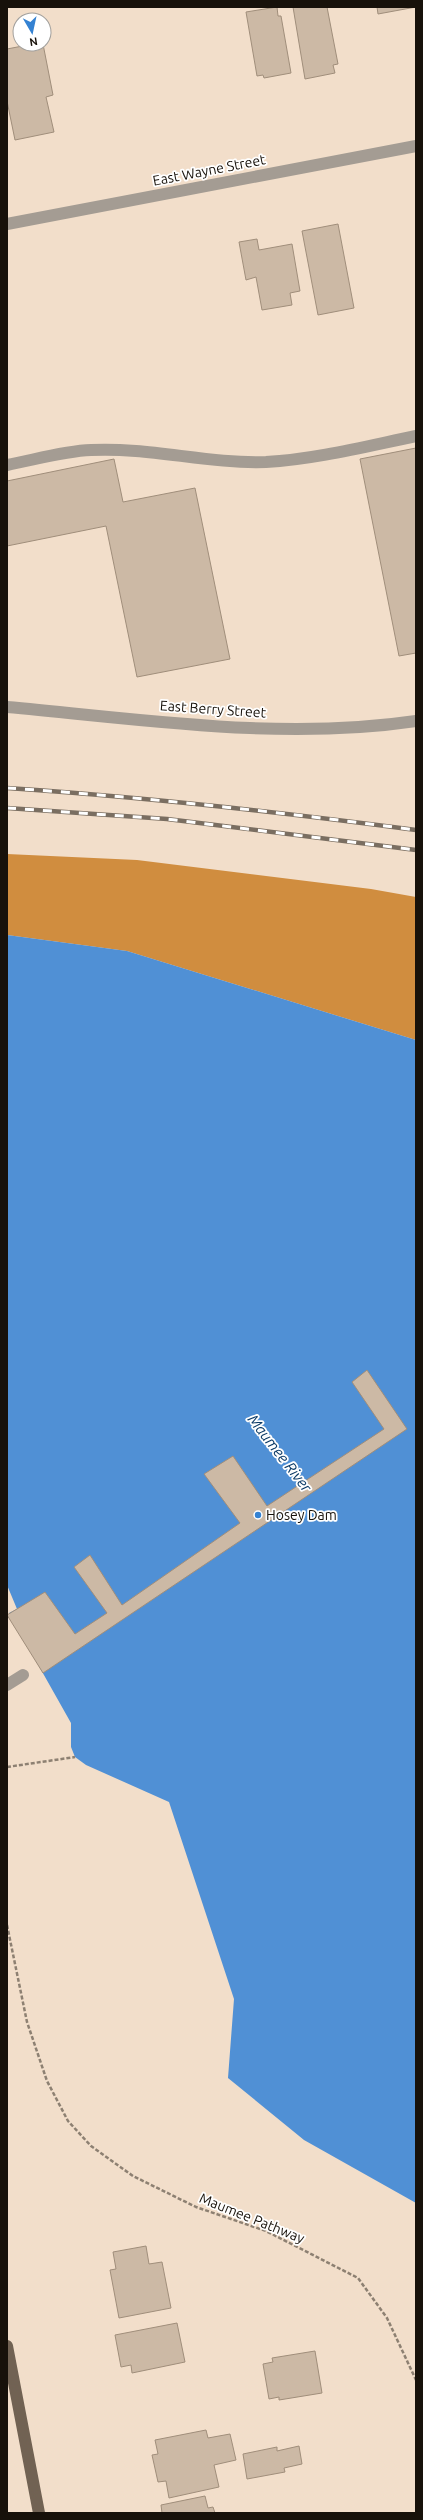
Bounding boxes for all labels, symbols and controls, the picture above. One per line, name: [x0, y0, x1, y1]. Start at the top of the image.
north arrow: [12, 12, 52, 52]
text: N: [29, 35, 39, 48]
street label: East Wayne Street: [151, 151, 267, 189]
street label: East Berry Street: [159, 697, 267, 721]
water label: Maumee River: [245, 1411, 316, 1496]
place label: Hosey Dam: [266, 1507, 337, 1523]
marker: Hosey Dam: [253, 1510, 263, 1520]
street label: Maumee Pathway: [197, 2190, 307, 2246]

